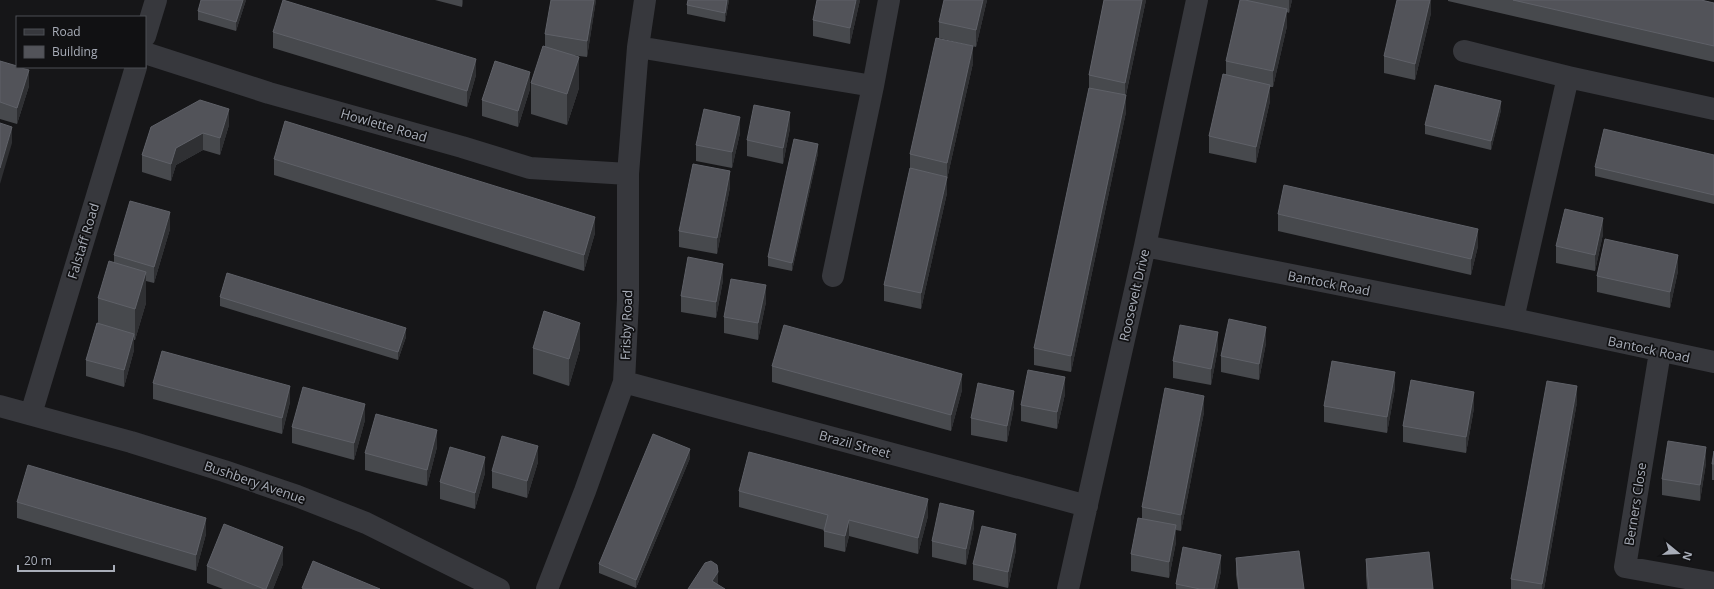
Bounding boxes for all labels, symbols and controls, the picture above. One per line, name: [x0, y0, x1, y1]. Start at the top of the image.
legend: [16, 16, 146, 68]
text: Road: [52, 23, 81, 40]
text: Building: [52, 43, 98, 60]
street label: Howlette Road: [339, 104, 429, 146]
street label: Falstaff Road: [63, 201, 103, 281]
street label: Roosevelt Drive: [1115, 247, 1153, 343]
street label: Bantock Road: [1286, 266, 1372, 300]
street label: Frisby Road: [616, 290, 636, 360]
street label: Bantock Road: [1606, 332, 1692, 366]
street label: Brazil Street: [817, 426, 893, 462]
street label: Bushbery Avenue: [202, 456, 308, 508]
street label: Berners Close: [1620, 461, 1650, 547]
north arrow: [1658, 533, 1698, 573]
scale bar: [18, 547, 114, 573]
text: N: [1679, 550, 1697, 563]
text: 20 m: [24, 552, 52, 569]

